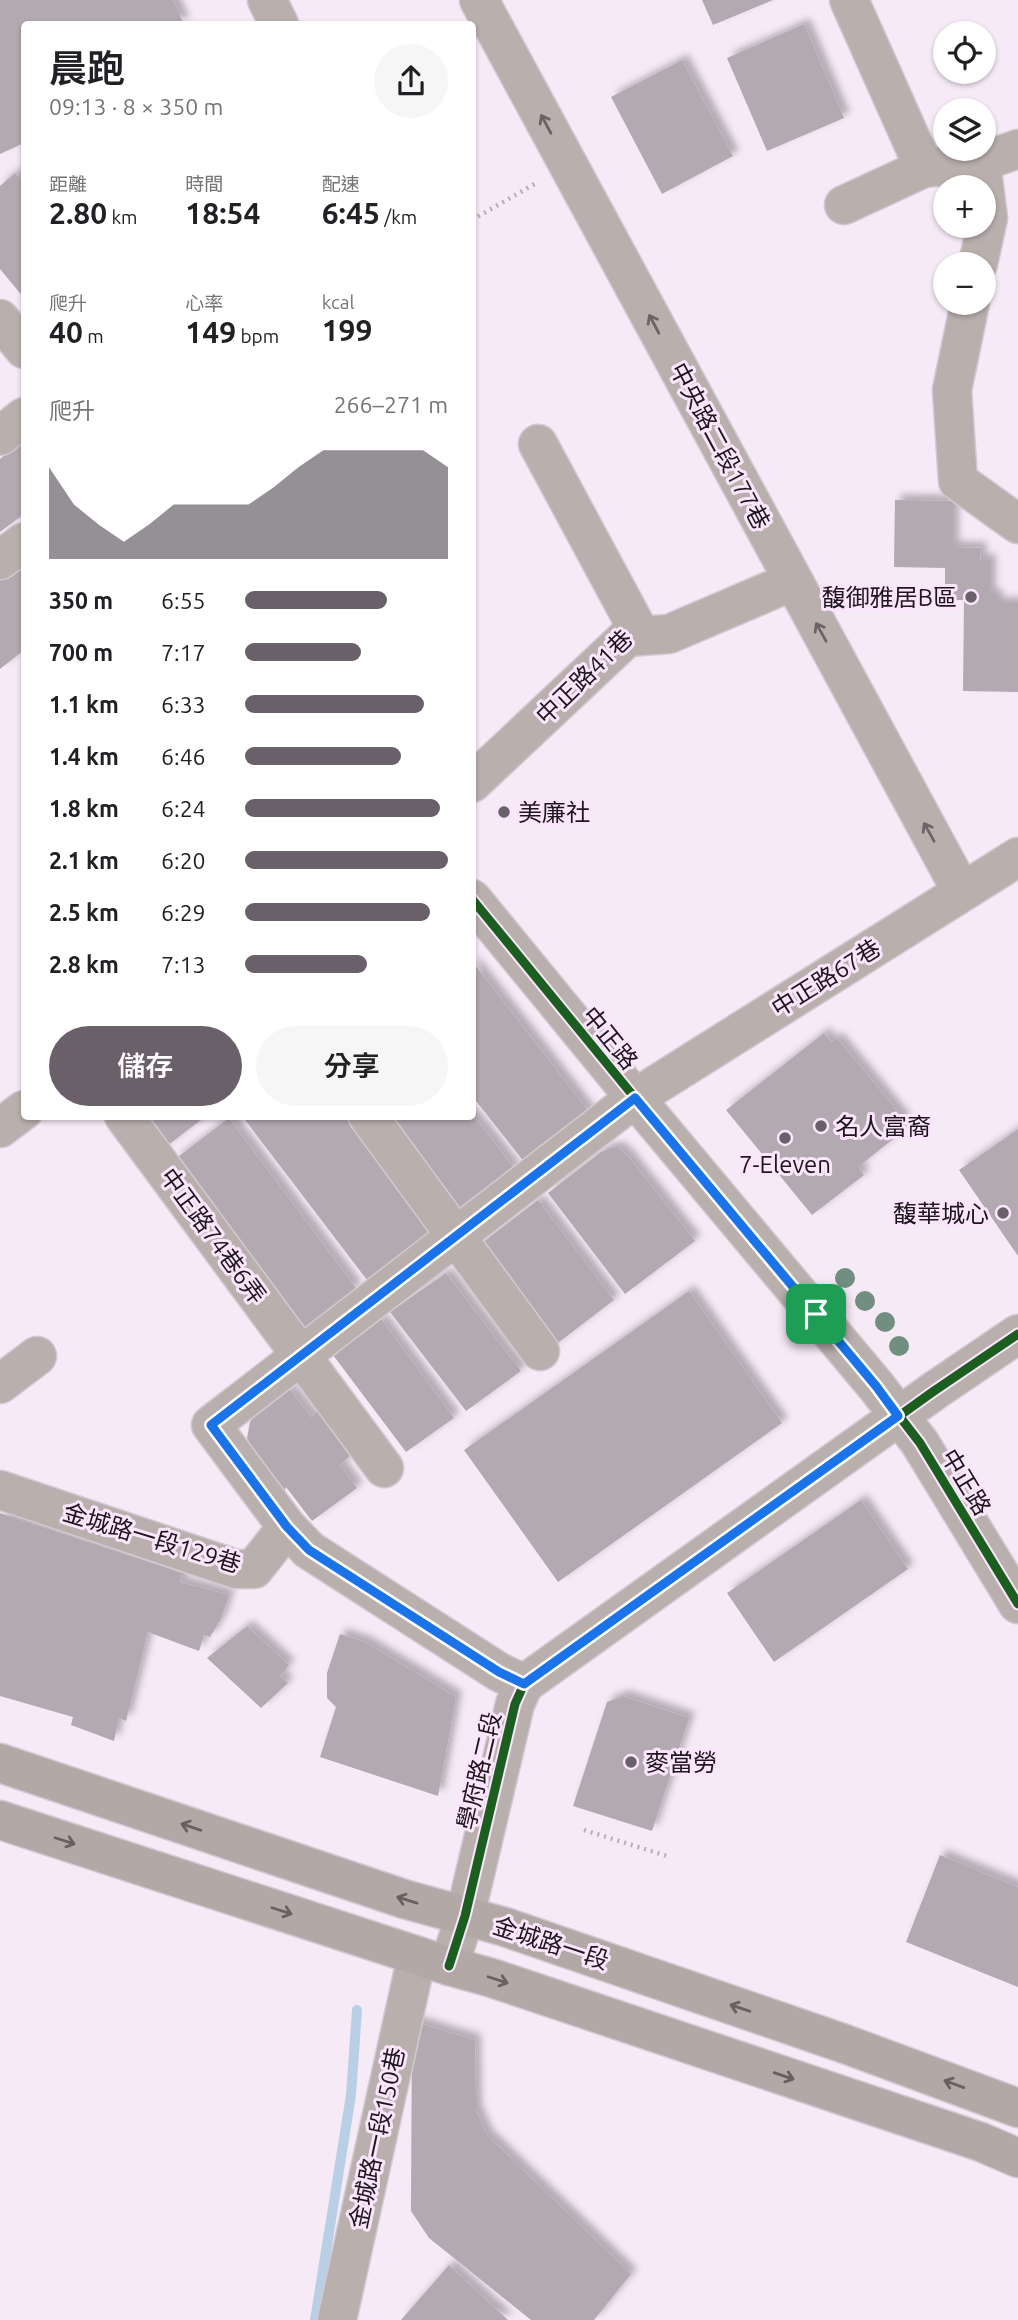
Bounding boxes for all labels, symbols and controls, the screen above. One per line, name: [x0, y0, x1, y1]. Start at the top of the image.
map controls: [933, 21, 996, 315]
button: locate: [933, 21, 996, 84]
button: share: [374, 44, 448, 118]
text: 晨跑: [49, 47, 125, 89]
text: 09:13 · 8 × 350 m: [49, 94, 223, 119]
button: layers: [933, 98, 996, 161]
one-way arrow: [539, 115, 553, 135]
text: 距離: [49, 173, 87, 195]
text: 時間: [185, 173, 223, 195]
text: 配速: [322, 173, 360, 195]
button: +: [933, 175, 996, 238]
text: 2.80: [49, 196, 107, 230]
text: 18:54: [185, 196, 260, 230]
text: 6:45: [322, 196, 380, 230]
text: km: [107, 206, 137, 228]
text: /km: [380, 206, 417, 228]
button: −: [933, 252, 996, 315]
text: kcal: [322, 291, 354, 313]
text: 爬升: [49, 292, 87, 314]
text: 心率: [185, 292, 223, 314]
text: 199: [322, 313, 372, 347]
text: 40: [49, 315, 83, 349]
text: 149: [185, 315, 236, 349]
one-way arrow: [647, 315, 661, 335]
text: m: [83, 325, 104, 347]
text: bpm: [236, 325, 279, 347]
street label: 中央路二段177巷: [665, 358, 775, 534]
text: 266–271 m: [334, 392, 448, 417]
text: 爬升: [49, 398, 95, 423]
place label: 馥御雅居B區: [822, 584, 957, 611]
text: 350 m: [49, 588, 113, 613]
text: 6:55: [161, 588, 206, 613]
marker: 馥御雅居B區: [963, 589, 979, 605]
one-way arrow: [814, 622, 827, 643]
street label: 中正路41巷: [530, 625, 638, 729]
text: 700 m: [49, 640, 113, 665]
text: 7:17: [161, 640, 206, 665]
text: 1.1 km: [49, 692, 119, 717]
text: 6:33: [161, 692, 206, 717]
text: 1.4 km: [49, 744, 119, 769]
text: 6:46: [161, 744, 206, 769]
text: 1.8 km: [49, 796, 119, 821]
text: 6:24: [161, 796, 206, 821]
place label: 美廉社: [518, 799, 590, 826]
marker: 美廉社: [496, 804, 512, 820]
one-way arrow: [922, 822, 936, 843]
text: 2.1 km: [49, 848, 119, 873]
text: 6:20: [161, 848, 206, 873]
text: 2.5 km: [49, 900, 119, 925]
text: 6:29: [161, 900, 206, 925]
street label: 中正路67巷: [767, 934, 885, 1022]
text: 2.8 km: [49, 952, 119, 977]
text: 7:13: [161, 952, 206, 977]
street label: 中正路: [577, 1002, 643, 1074]
button: 儲存: [49, 1026, 242, 1106]
button: 分享: [256, 1026, 448, 1106]
place label: 名人富裔: [835, 1113, 931, 1140]
marker: 名人富裔: [813, 1118, 829, 1134]
marker: 7-Eleven: [777, 1130, 793, 1146]
place label: 7-Eleven: [739, 1151, 831, 1178]
street label: 中正路74巷6弄: [155, 1163, 271, 1309]
place label: 馥華城心: [893, 1200, 989, 1227]
marker: 馥華城心: [995, 1205, 1011, 1221]
pin: [786, 1284, 846, 1344]
icon: arrive: [797, 1295, 835, 1333]
street label: 中正路: [936, 1444, 996, 1520]
street label: 金城路一段129巷: [60, 1498, 244, 1578]
street label: 學府路二段: [452, 1710, 506, 1832]
place label: 麥當勞: [645, 1749, 717, 1776]
marker: 麥當勞: [623, 1754, 639, 1770]
one-way arrow: [181, 1820, 203, 1832]
one-way arrow: [54, 1836, 76, 1849]
one-way arrow: [396, 1892, 418, 1905]
one-way arrow: [270, 1906, 292, 1918]
street label: 金城路一段: [490, 1912, 612, 1974]
one-way arrow: [487, 1975, 509, 1987]
one-way arrow: [729, 2001, 751, 2013]
street label: 金城路一段150巷: [345, 2045, 409, 2231]
one-way arrow: [772, 2071, 794, 2083]
one-way arrow: [943, 2077, 965, 2089]

